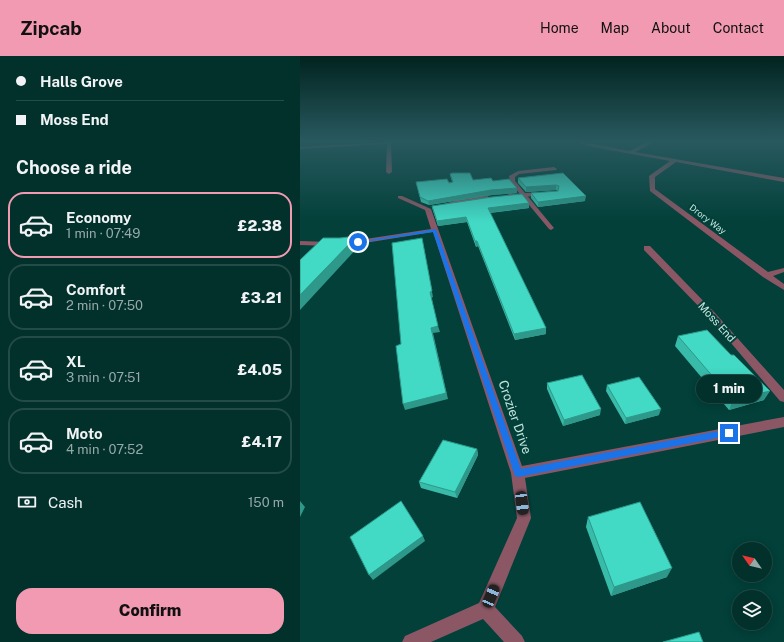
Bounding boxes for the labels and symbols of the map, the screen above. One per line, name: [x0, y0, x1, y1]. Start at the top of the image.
street label: Drory Way: [688, 202, 729, 236]
route start: [349, 233, 367, 251]
street label: Moss End: [696, 300, 738, 344]
callout: 1 min: [696, 375, 762, 403]
street label: Crozier Drive: [495, 378, 535, 456]
route end: [720, 424, 738, 442]
car: [515, 490, 529, 516]
north arrow: [732, 542, 772, 582]
car: [481, 583, 501, 609]

